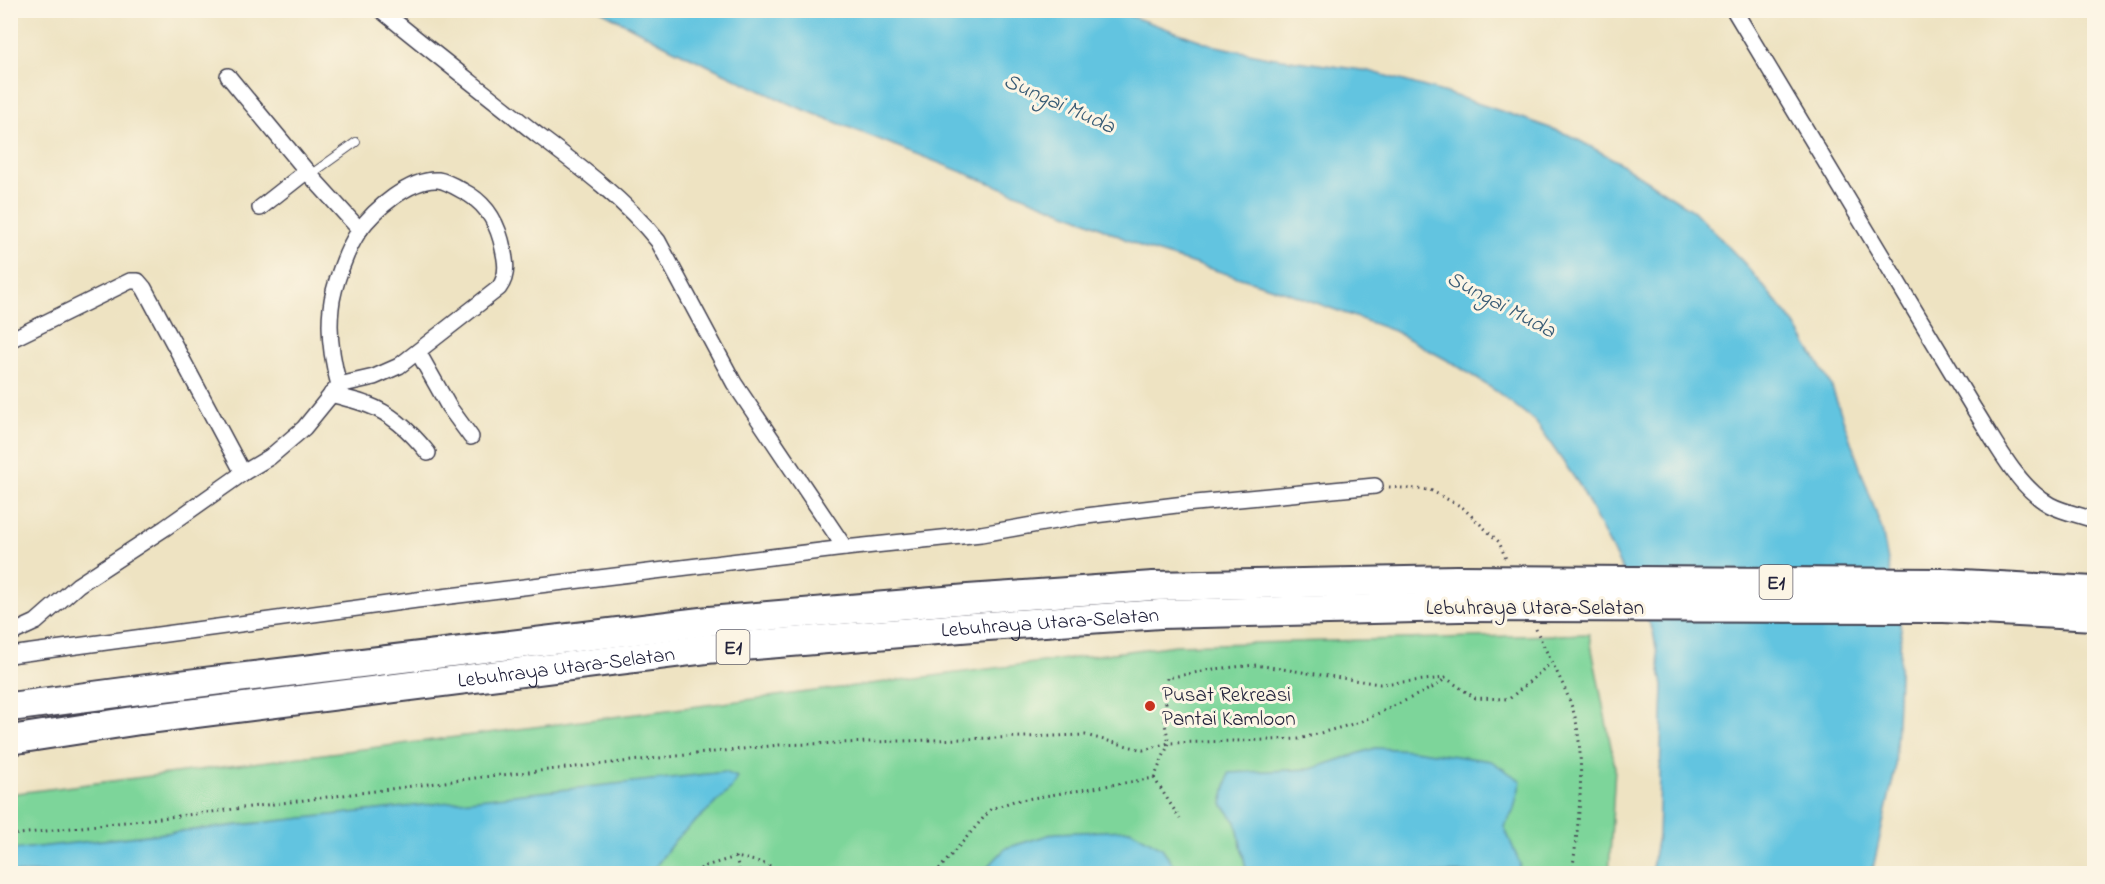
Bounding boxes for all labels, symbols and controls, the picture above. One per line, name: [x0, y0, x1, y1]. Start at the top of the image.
water label: Sungai Muda: [998, 66, 1121, 144]
water label: Sungai Muda: [1441, 264, 1562, 348]
road number: E1: [1760, 565, 1792, 599]
street label: Lebuhraya Utara–Selatan: [1426, 594, 1644, 626]
street label: Lebuhraya Utara–Selatan: [940, 601, 1160, 647]
road number: E1: [716, 630, 750, 664]
street label: Lebuhraya Utara–Selatan: [456, 640, 677, 697]
place label: Pusat Rekreasi Pantai Kamloon: [1162, 681, 1296, 735]
marker: Pusat Rekreasi Pantai Kamloon: [1143, 699, 1157, 713]

